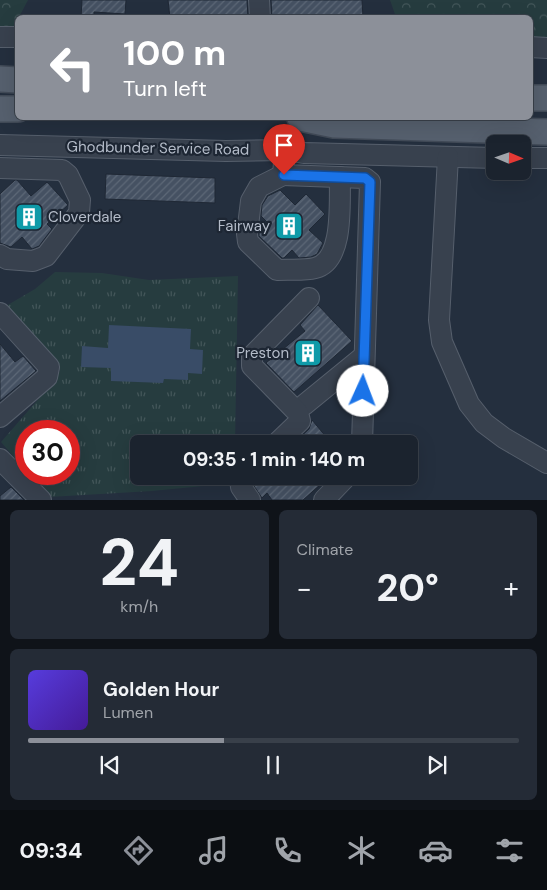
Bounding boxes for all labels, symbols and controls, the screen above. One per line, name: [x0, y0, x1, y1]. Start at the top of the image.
text: 100 m: [123, 30, 226, 76]
icon: left: [40, 35, 105, 100]
text: Turn left: [123, 74, 207, 103]
pin: [263, 124, 305, 175]
icon: arrive: [270, 131, 298, 159]
north arrow: [486, 135, 531, 180]
map controls: [486, 135, 531, 180]
street label: Ghodbunder Service Road: [67, 136, 249, 160]
building icon: Cloverdale: [14, 202, 44, 232]
place label: Cloverdale: [48, 207, 121, 227]
building icon: Fairway: [274, 211, 304, 241]
place label: Fairway: [218, 216, 271, 236]
building icon: Preston: [293, 338, 323, 368]
place label: Preston: [236, 343, 289, 363]
position arrow: [336, 364, 388, 416]
speed limit sign: 30: [15, 420, 80, 485]
text: 09:35 · 1 min · 140 m: [183, 447, 365, 472]
text: 24: [100, 521, 179, 605]
text: Climate: [297, 539, 353, 560]
text: 20°: [377, 563, 439, 613]
text: −: [297, 570, 312, 607]
text: +: [504, 570, 519, 607]
text: km/h: [120, 596, 158, 617]
text: Golden Hour: [103, 677, 219, 702]
text: Lumen: [103, 702, 153, 723]
icon: previous: [96, 751, 124, 779]
icon: pause: [259, 751, 287, 779]
icon: next: [423, 751, 451, 779]
icon: directions: [121, 833, 156, 868]
icon: music: [196, 833, 231, 868]
icon: phone: [270, 833, 305, 868]
icon: climate: [344, 833, 379, 868]
icon: car: [418, 833, 453, 868]
icon: filters: [492, 833, 527, 868]
text: 09:34: [20, 836, 82, 865]

